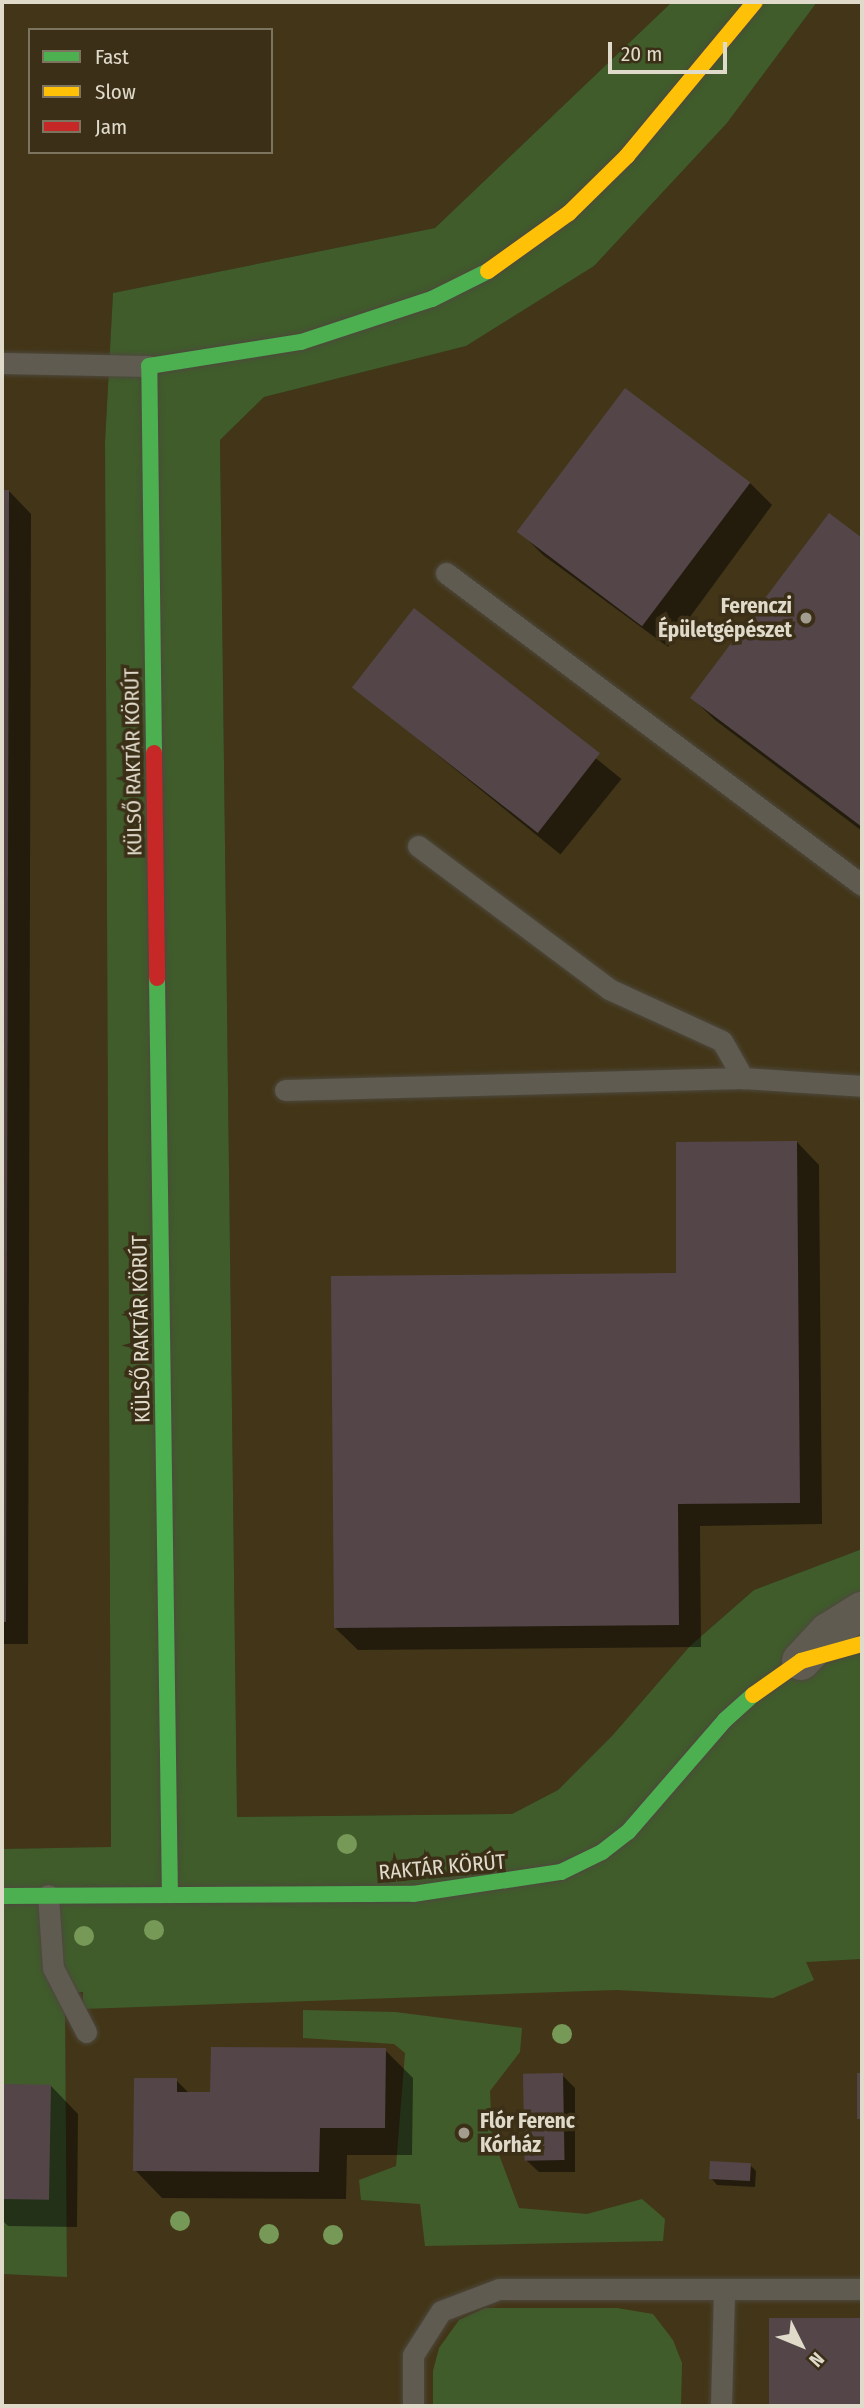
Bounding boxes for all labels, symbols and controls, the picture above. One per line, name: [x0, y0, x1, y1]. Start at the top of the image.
legend: [28, 28, 273, 154]
scale bar: [612, 28, 731, 72]
text: 20 m: [621, 41, 662, 67]
text: Fast: [95, 44, 129, 70]
text: Slow: [95, 79, 136, 105]
text: Jam: [95, 114, 127, 140]
place label: Ferenczi Épületgépészet: [658, 593, 792, 643]
marker: Ferenczi Épületgépészet: [798, 610, 814, 626]
street label: KÜLSŐ RAKTÁR KÖRÚT: [119, 668, 147, 856]
street label: KÜLSŐ RAKTÁR KÖRÚT: [127, 1235, 155, 1423]
street label: RAKTÁR KÖRÚT: [378, 1849, 506, 1885]
place label: Flór Ferenc Kórház: [480, 2108, 575, 2158]
marker: Flór Ferenc Kórház: [454, 2123, 474, 2143]
north arrow: [766, 2310, 836, 2380]
text: N: [804, 2348, 829, 2372]

